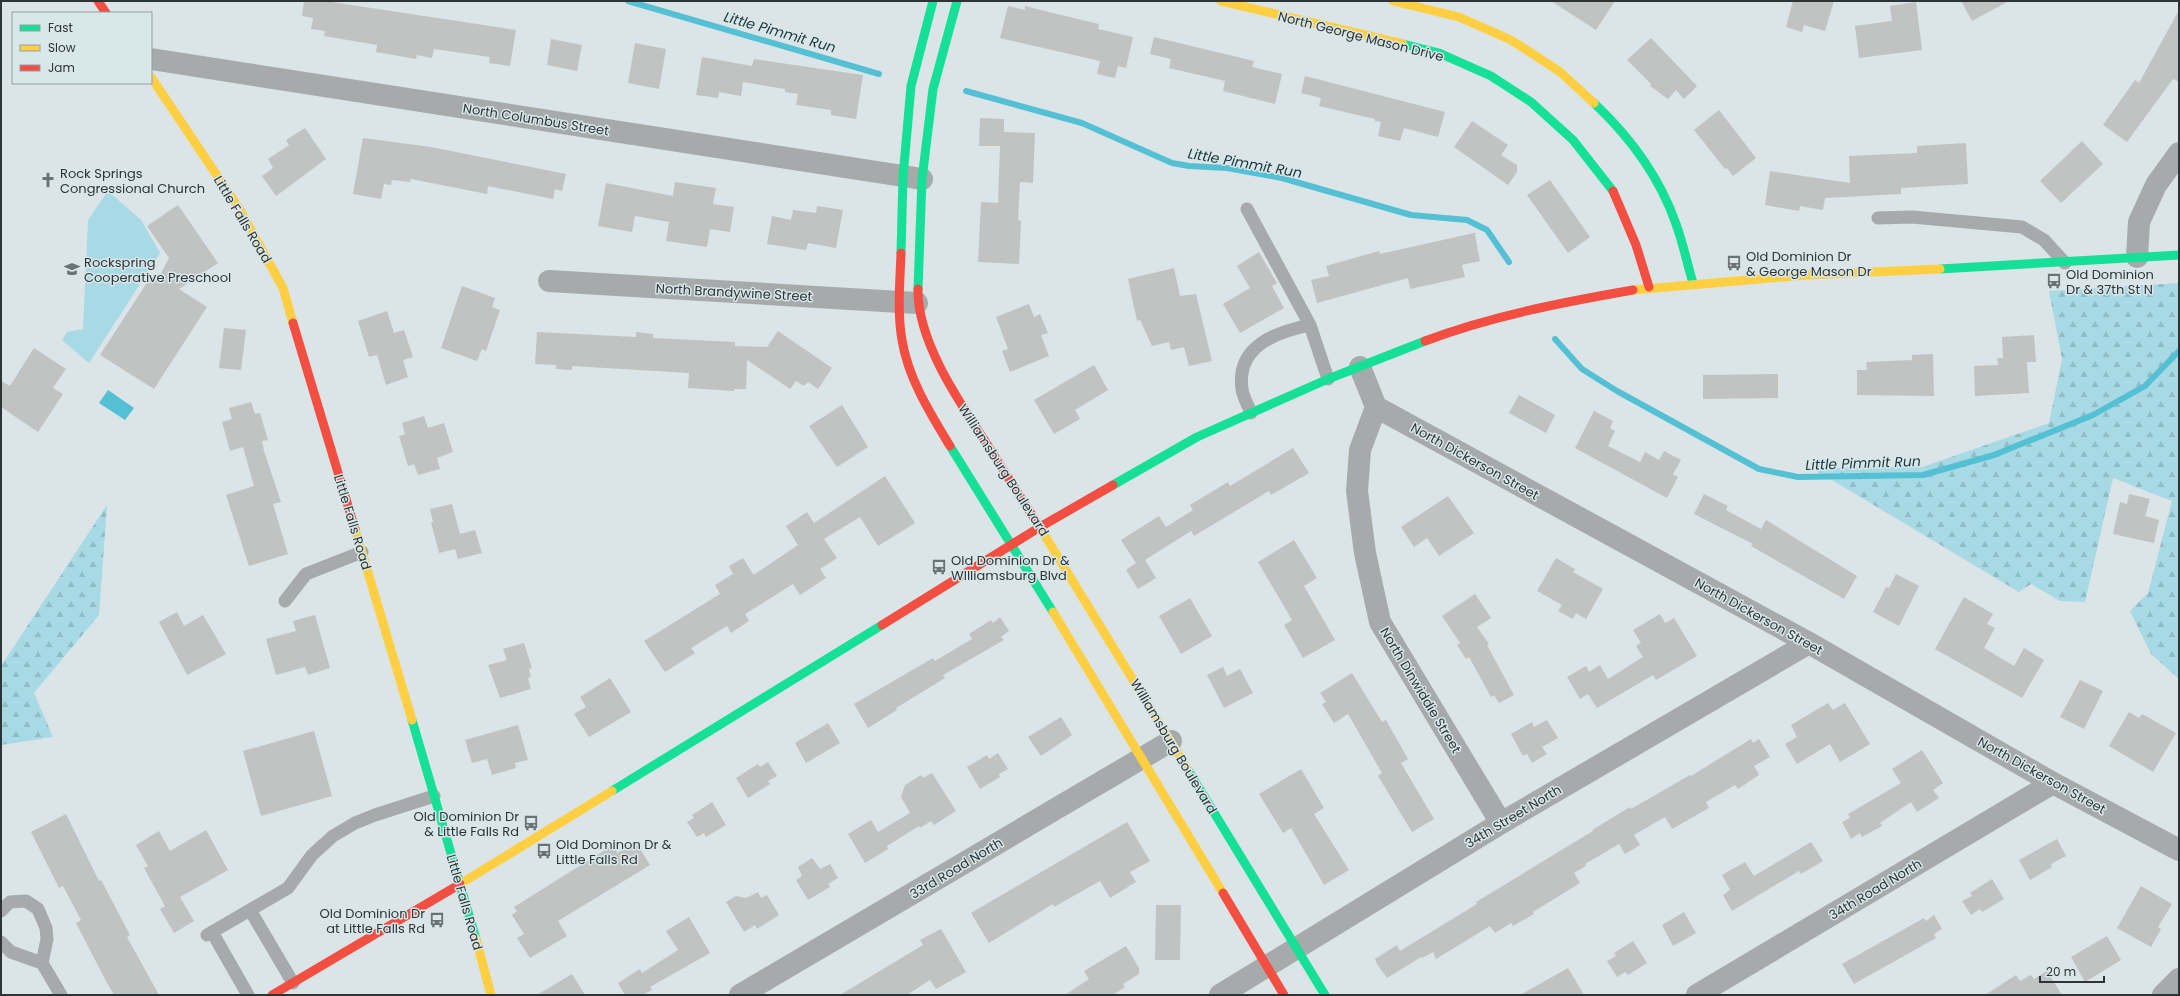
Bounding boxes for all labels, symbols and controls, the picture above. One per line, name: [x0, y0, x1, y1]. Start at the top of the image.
water label: Little Pimmit Run: [722, 6, 838, 58]
street label: North George Mason Drive: [1276, 7, 1446, 66]
legend: [12, 12, 152, 84]
text: Fast: [48, 19, 73, 36]
text: Slow: [48, 39, 76, 56]
text: Jam: [48, 59, 75, 76]
street label: North Columbus Street: [462, 99, 611, 140]
water label: Little Pimmit Run: [1186, 143, 1304, 183]
place label: Rock Springs Congressional Church: [60, 164, 205, 198]
church icon: Rock Springs Congressional Church: [39, 171, 57, 189]
street label: Little Falls Road: [209, 172, 276, 266]
place label: Old Dominion Dr & George Mason Dr: [1746, 247, 1872, 281]
place label: Rockspring Cooperative Preschool: [84, 253, 231, 287]
bus stop icon: Old Dominion Dr & George Mason Dr: [1725, 254, 1743, 272]
school or university icon: Rockspring Cooperative Preschool: [63, 260, 81, 278]
place label: Old Dominion Dr & 37th St N: [2066, 265, 2154, 299]
bus stop icon: Old Dominion Dr & 37th St N: [2045, 272, 2063, 290]
street label: North Brandywine Street: [655, 279, 813, 306]
street label: Williamsburg Boulevard: [954, 400, 1054, 540]
street label: North Dickerson Street: [1407, 418, 1542, 505]
water label: Little Pimmit Run: [1805, 451, 1921, 475]
street label: Little Falls Road: [329, 472, 376, 572]
place label: Old Dominion Dr & WIlliamsburg Blvd: [951, 551, 1070, 585]
bus stop icon: Old Dominion Dr & WIlliamsburg Blvd: [930, 558, 948, 576]
street label: North Dickerson Street: [1691, 573, 1826, 660]
street label: North Dinwiddie Street: [1375, 624, 1466, 757]
street label: Williamsburg Boulevard: [1126, 675, 1221, 817]
street label: North Dickerson Street: [1974, 732, 2109, 819]
street label: 34th Street North: [1462, 780, 1565, 853]
place label: Old Dominion Dr & Little Falls Rd: [414, 807, 519, 841]
bus stop icon: Old Dominion Dr & Little Falls Rd: [522, 814, 540, 832]
street label: 33rd Road North: [906, 833, 1006, 904]
place label: Old Dominon Dr & Little Falls Rd: [556, 835, 672, 869]
bus stop icon: Old Dominon Dr & Little Falls Rd: [535, 842, 553, 860]
street label: Little Falls Road: [442, 852, 487, 952]
street label: 34th Road North: [1825, 854, 1925, 925]
place label: Old Dominion Dr at Little Falls Rd: [320, 904, 425, 938]
bus stop icon: Old Dominion Dr at Little Falls Rd: [428, 911, 446, 929]
scale bar: [2040, 958, 2104, 984]
text: 20 m: [2046, 963, 2076, 980]

